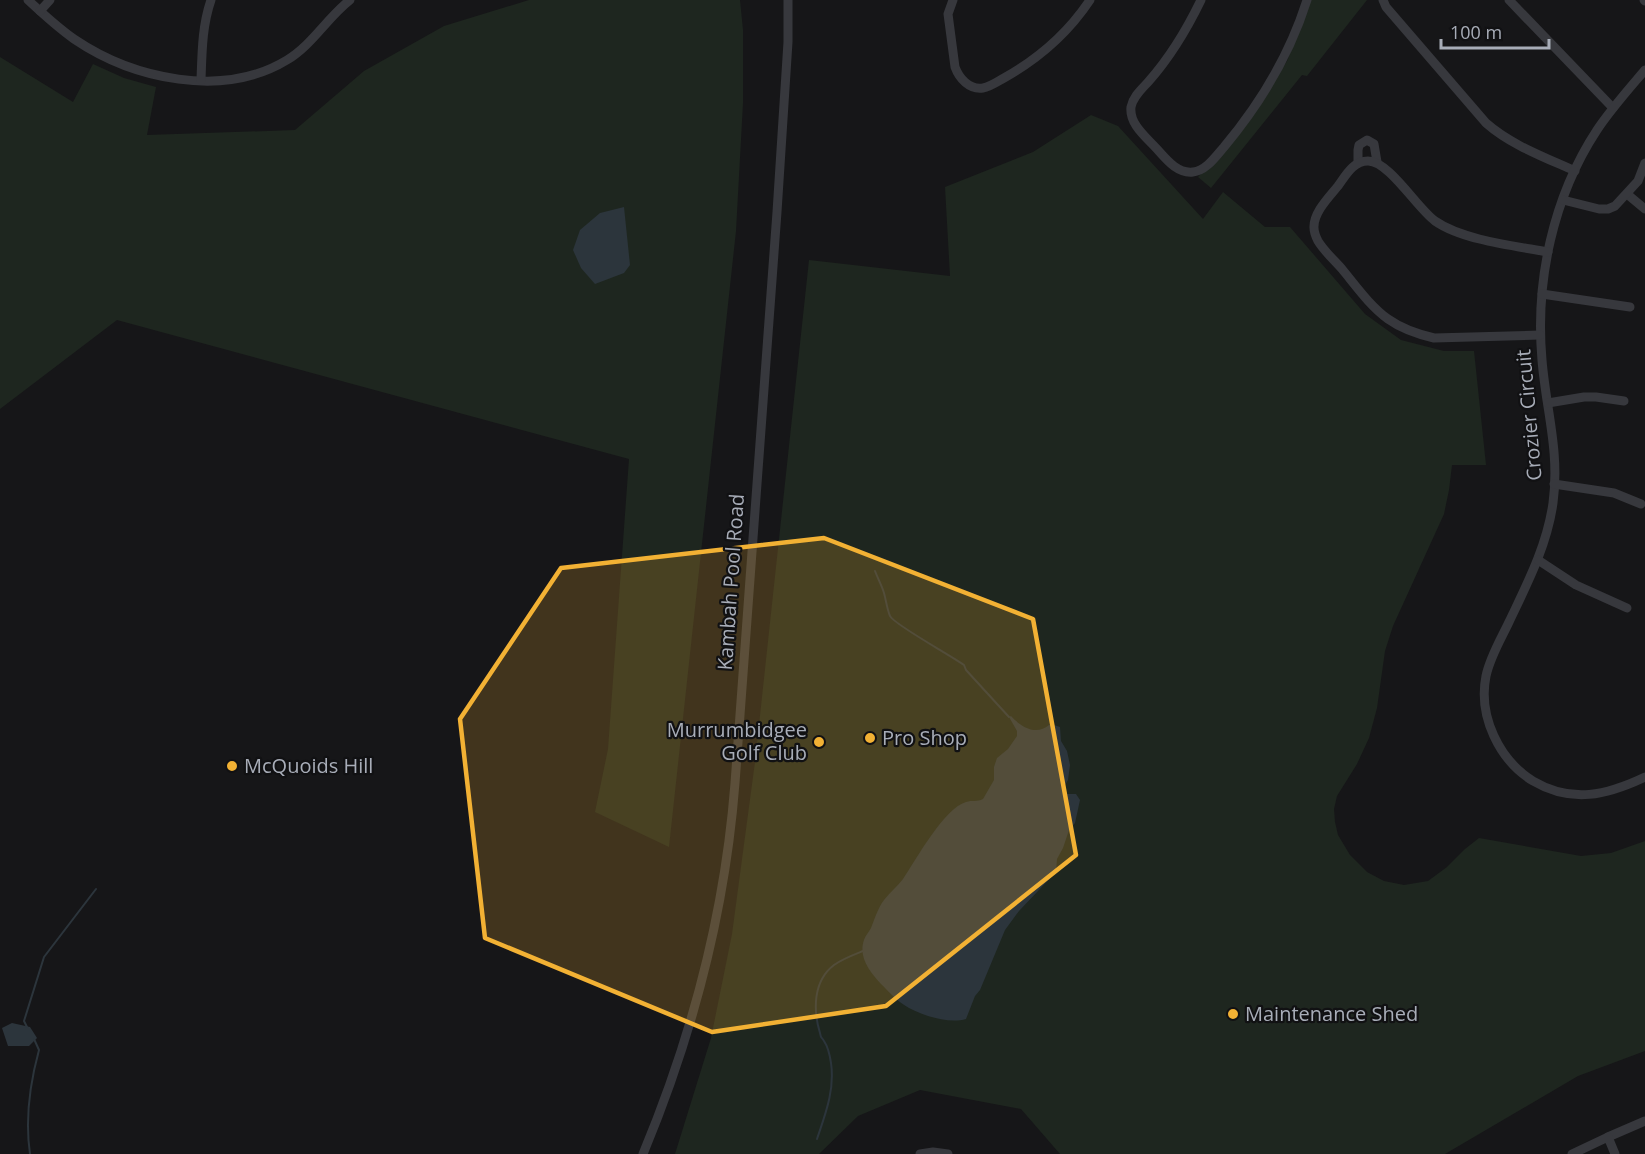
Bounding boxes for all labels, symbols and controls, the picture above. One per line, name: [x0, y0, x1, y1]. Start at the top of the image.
scale bar: [1441, 12, 1549, 50]
text: 100 m: [1450, 20, 1502, 44]
street label: Crozier Circuit: [1509, 348, 1548, 482]
street label: Kambah Pool Road: [711, 493, 750, 671]
place label: Murrumbidgee Golf Club: [667, 716, 807, 766]
place label: Pro Shop: [882, 724, 967, 751]
marker: Pro Shop: [863, 731, 877, 745]
marker: Murrumbidgee Golf Club: [812, 735, 826, 749]
place label: McQuoids Hill: [244, 752, 373, 779]
marker: McQuoids Hill: [225, 759, 239, 773]
place label: Maintenance Shed: [1245, 1000, 1418, 1027]
marker: Maintenance Shed: [1226, 1007, 1240, 1021]

